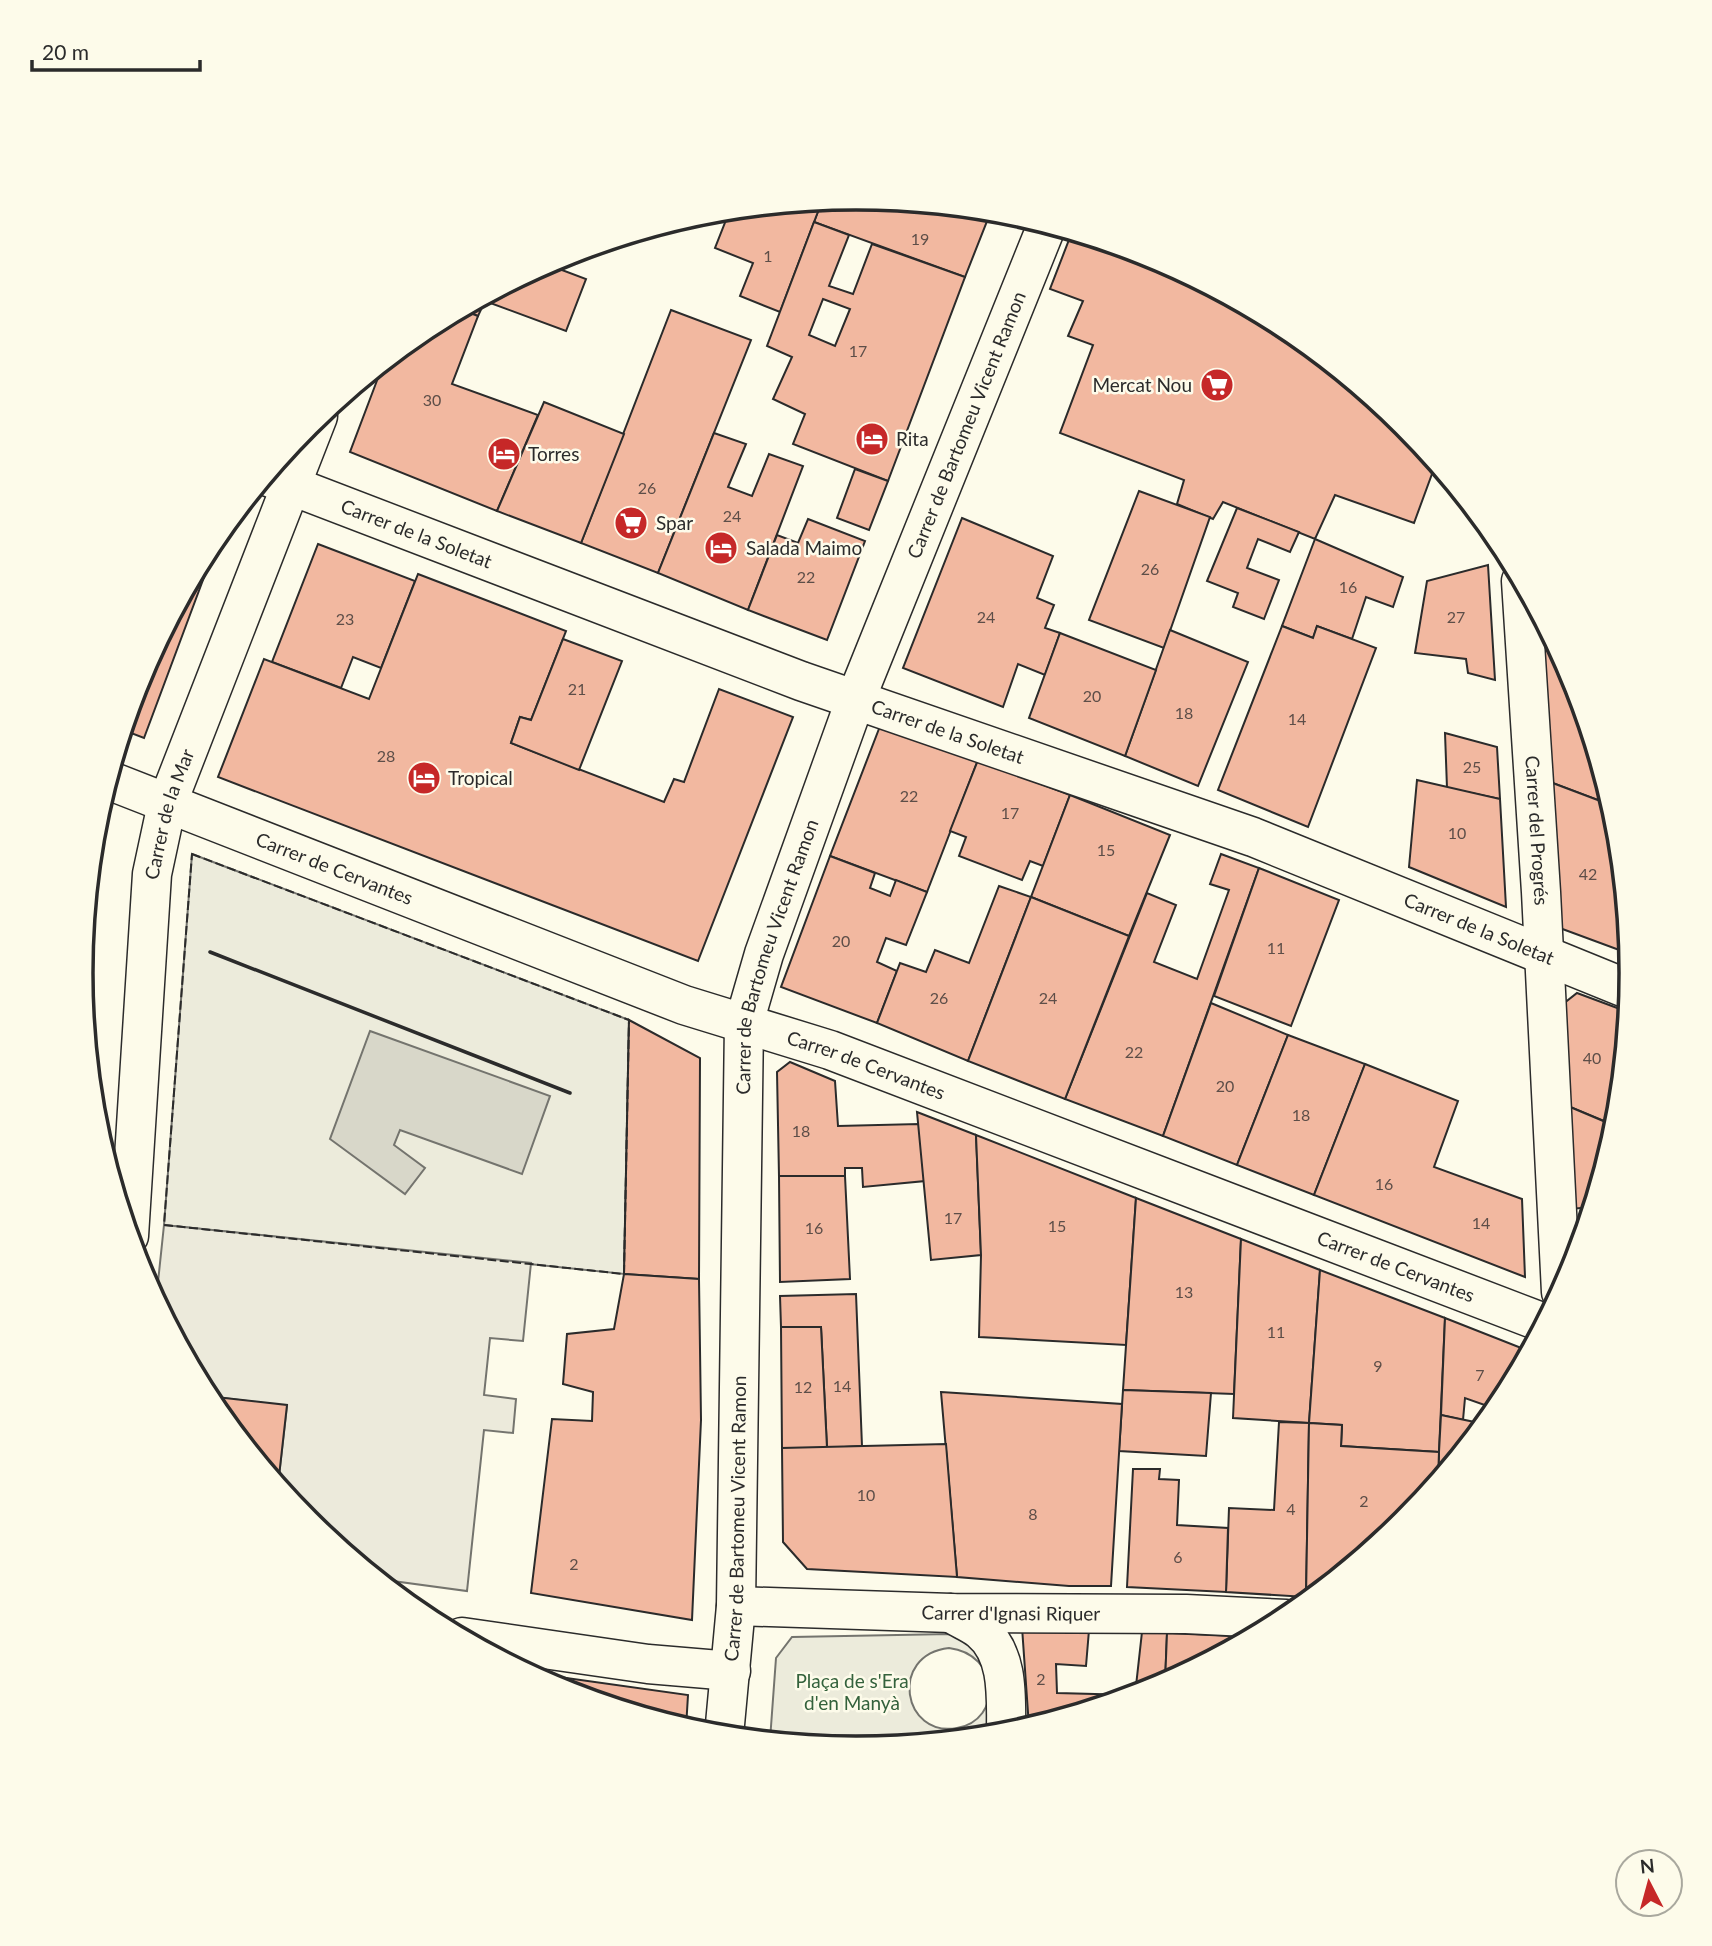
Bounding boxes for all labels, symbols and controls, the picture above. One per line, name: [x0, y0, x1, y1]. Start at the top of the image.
scale bar: [32, 28, 200, 72]
text: 20 m: [42, 39, 89, 64]
house number: 19: [911, 229, 929, 248]
house number: 1: [763, 246, 773, 265]
street label: Carrer de Bartomeu Vicent Ramon: [902, 288, 1030, 562]
house number: 17: [849, 341, 867, 360]
supermarket icon: Mercat Nou: [1198, 366, 1236, 404]
place label: Mercat Nou: [1092, 373, 1192, 396]
house number: 30: [423, 390, 441, 409]
hotel icon: Rita: [853, 420, 891, 458]
place label: Rita: [896, 427, 929, 450]
hotel icon: Torres: [485, 435, 523, 473]
place label: Torres: [528, 442, 579, 465]
house number: 26: [638, 478, 656, 497]
street label: Carrer de la Soletat: [338, 494, 495, 573]
supermarket icon: Spar: [612, 504, 650, 542]
house number: 24: [723, 506, 741, 525]
place label: Spar: [656, 511, 693, 534]
hotel icon: Salada Maimo: [702, 529, 740, 567]
place label: Salada Maimo: [746, 536, 862, 559]
house number: 26: [1141, 559, 1159, 578]
house number: 22: [797, 567, 815, 586]
house number: 16: [1339, 577, 1357, 596]
house number: 24: [977, 607, 995, 626]
house number: 27: [1447, 607, 1465, 626]
house number: 23: [336, 609, 354, 628]
house number: 21: [568, 679, 586, 698]
house number: 20: [1083, 686, 1101, 705]
street label: Carrer de la Soletat: [868, 694, 1027, 768]
house number: 18: [1175, 703, 1193, 722]
house number: 14: [1288, 709, 1306, 728]
street label: Carrer de la Mar: [139, 745, 198, 882]
house number: 28: [377, 746, 395, 765]
street label: Carrer del Progrés: [1521, 755, 1554, 906]
house number: 25: [1463, 757, 1481, 776]
hotel icon: Tropical: [405, 759, 443, 797]
place label: Tropical: [448, 766, 513, 789]
house number: 22: [900, 786, 918, 805]
house number: 17: [1001, 803, 1019, 822]
street label: Carrer de Bartomeu Vicent Ramon: [731, 816, 823, 1095]
house number: 10: [1448, 823, 1466, 842]
street label: Carrer de Cervantes: [253, 827, 416, 909]
house number: 15: [1097, 840, 1115, 859]
house number: 42: [1579, 864, 1597, 883]
street label: Carrer de la Soletat: [1401, 888, 1558, 969]
house number: 20: [832, 931, 850, 950]
house number: 11: [1267, 938, 1285, 957]
house number: 26: [930, 988, 948, 1007]
house number: 24: [1039, 988, 1057, 1007]
street label: Carrer de Cervantes: [784, 1025, 948, 1104]
house number: 22: [1125, 1042, 1143, 1061]
house number: 40: [1583, 1048, 1601, 1067]
house number: 20: [1216, 1076, 1234, 1095]
house number: 18: [1292, 1105, 1310, 1124]
house number: 18: [792, 1121, 810, 1140]
house number: 16: [1375, 1174, 1393, 1193]
house number: 17: [944, 1208, 962, 1227]
house number: 14: [1472, 1213, 1490, 1232]
house number: 15: [1048, 1216, 1066, 1235]
house number: 16: [805, 1218, 823, 1237]
street label: Carrer de Cervantes: [1314, 1225, 1478, 1306]
house number: 13: [1175, 1282, 1193, 1301]
house number: 11: [1267, 1322, 1285, 1341]
house number: 9: [1373, 1356, 1383, 1375]
house number: 7: [1475, 1365, 1485, 1384]
street label: Carrer de Bartomeu Vicent Ramon: [719, 1375, 750, 1662]
house number: 14: [833, 1376, 851, 1395]
house number: 12: [794, 1377, 812, 1396]
house number: 10: [857, 1485, 875, 1504]
house number: 2: [1359, 1491, 1369, 1510]
house number: 4: [1286, 1499, 1296, 1518]
house number: 8: [1028, 1504, 1038, 1523]
house number: 6: [1173, 1547, 1183, 1566]
house number: 2: [569, 1554, 579, 1573]
street label: Carrer d'Ignasi Riquer: [921, 1600, 1100, 1625]
park label: Plaça de s'Era d'en Manyà: [795, 1669, 909, 1714]
house number: 2: [1036, 1669, 1046, 1688]
north arrow: [1614, 1848, 1684, 1918]
text: N: [1639, 1853, 1656, 1878]

